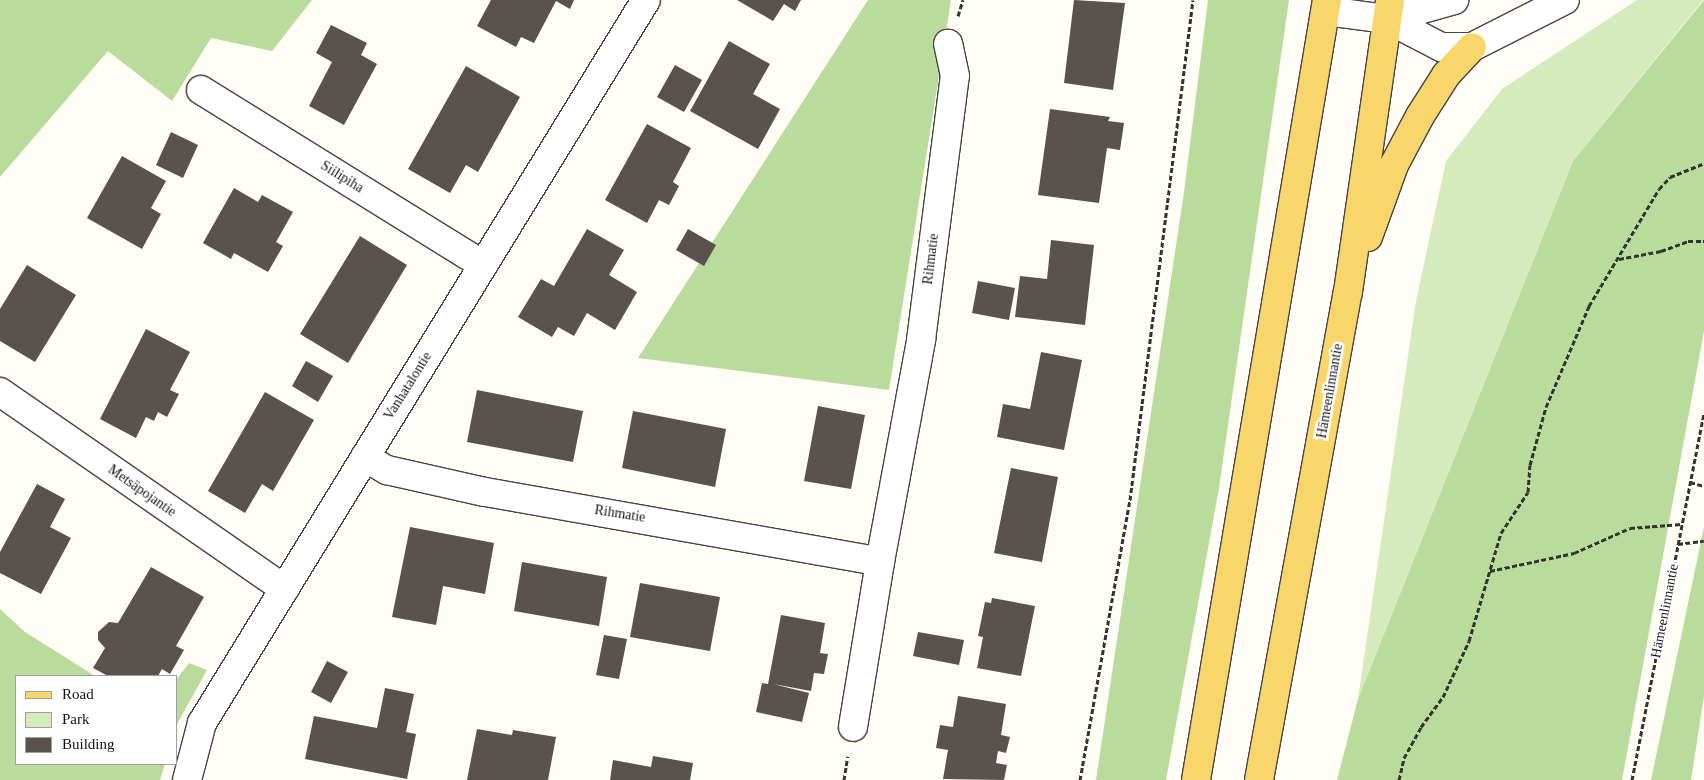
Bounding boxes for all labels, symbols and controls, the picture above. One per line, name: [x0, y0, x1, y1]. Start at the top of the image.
street label: Siilipiha: [317, 157, 367, 197]
street label: Rihmatie: [920, 233, 942, 285]
street label: Hämeenlinnantie: [1313, 342, 1347, 440]
street label: Vanhatalontie: [380, 349, 436, 423]
street label: Metsäpojantie: [105, 461, 179, 521]
street label: Rihmatie: [593, 502, 647, 526]
street label: Hämeenlinnantie: [1648, 562, 1682, 660]
legend: [15, 675, 178, 765]
text: Road: [62, 686, 94, 702]
text: Park: [62, 711, 90, 727]
text: Building: [62, 736, 115, 752]

